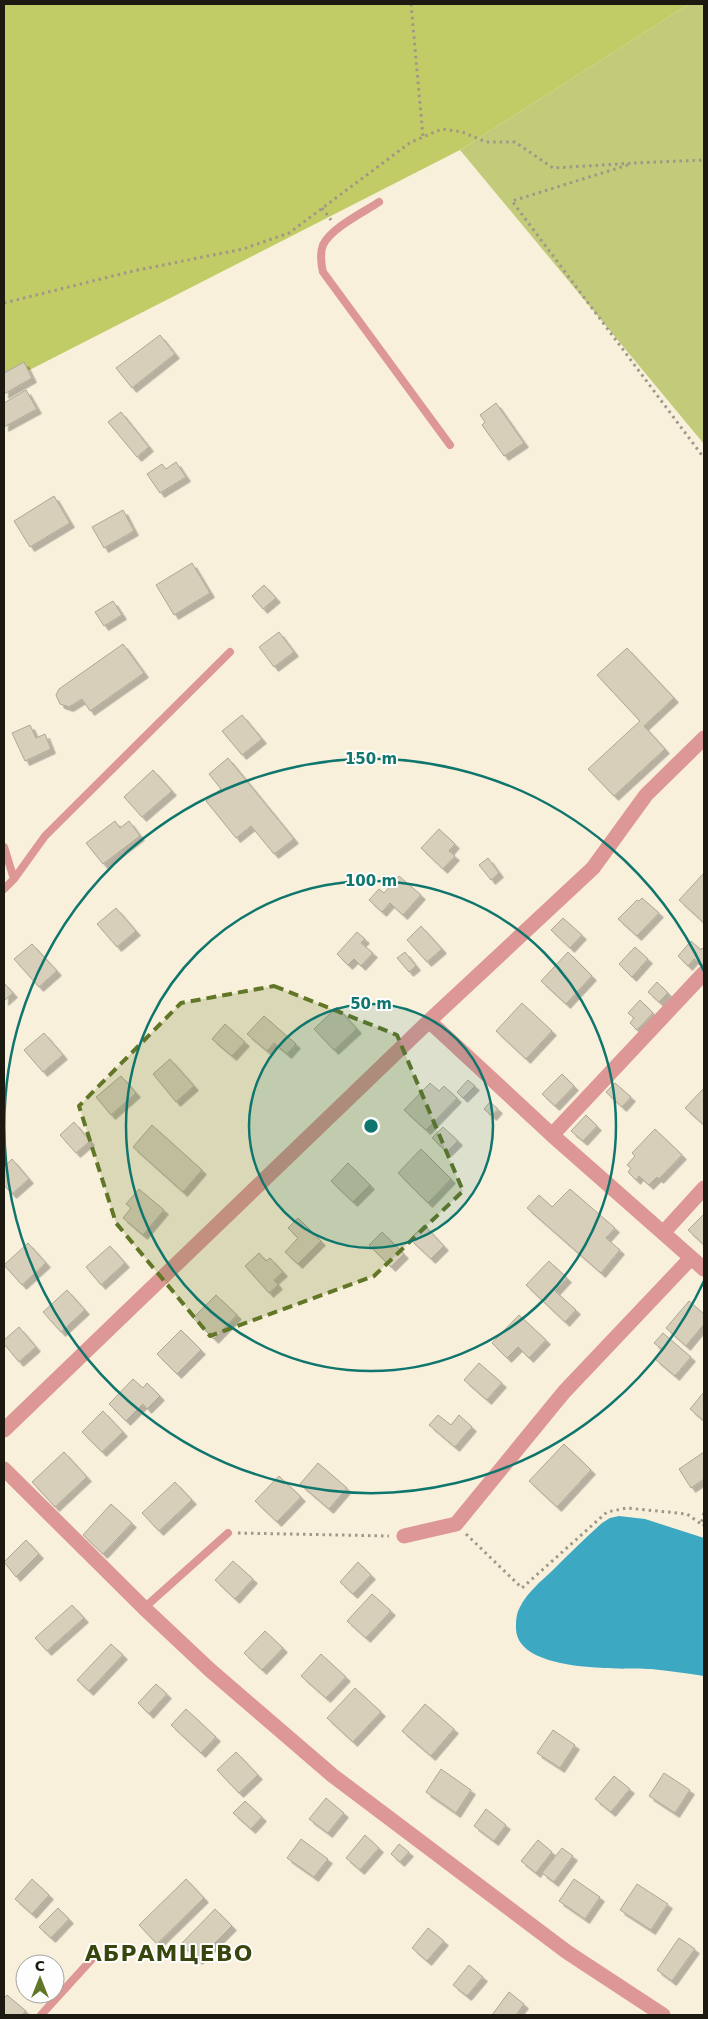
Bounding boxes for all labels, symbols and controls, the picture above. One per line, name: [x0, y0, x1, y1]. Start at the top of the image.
text: 150 m: [345, 750, 397, 768]
text: 100 m: [345, 872, 397, 890]
text: 50 m: [350, 995, 392, 1013]
centre of rings: [362, 1117, 380, 1135]
district label: АБРАМЦЕВО: [85, 1941, 253, 1966]
north arrow: [15, 1954, 65, 2004]
text: С: [35, 1958, 45, 1974]

